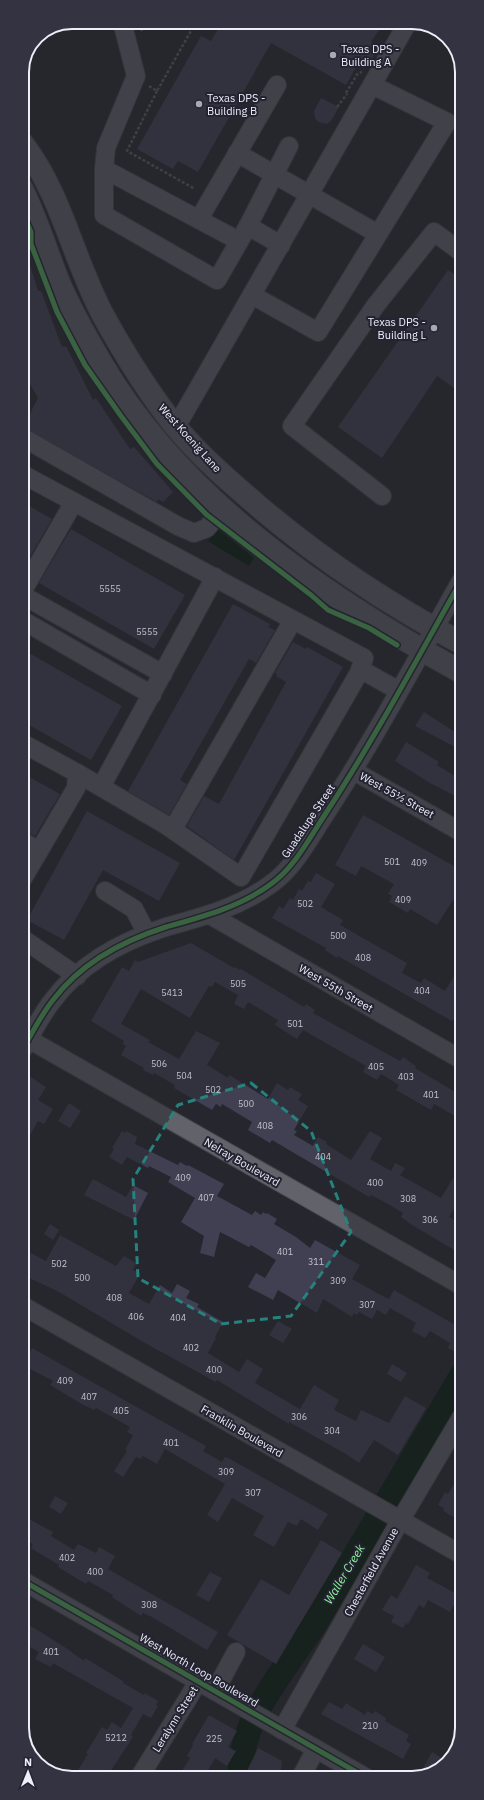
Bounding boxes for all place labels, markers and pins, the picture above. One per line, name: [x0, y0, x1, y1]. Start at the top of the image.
place label: Texas DPS - Building A: [341, 42, 399, 69]
marker: Texas DPS - Building A: [328, 50, 338, 60]
place label: Texas DPS - Building B: [207, 91, 265, 118]
marker: Texas DPS - Building B: [194, 99, 204, 109]
place label: Texas DPS - Building L: [368, 315, 426, 342]
marker: Texas DPS - Building L: [429, 323, 439, 333]

